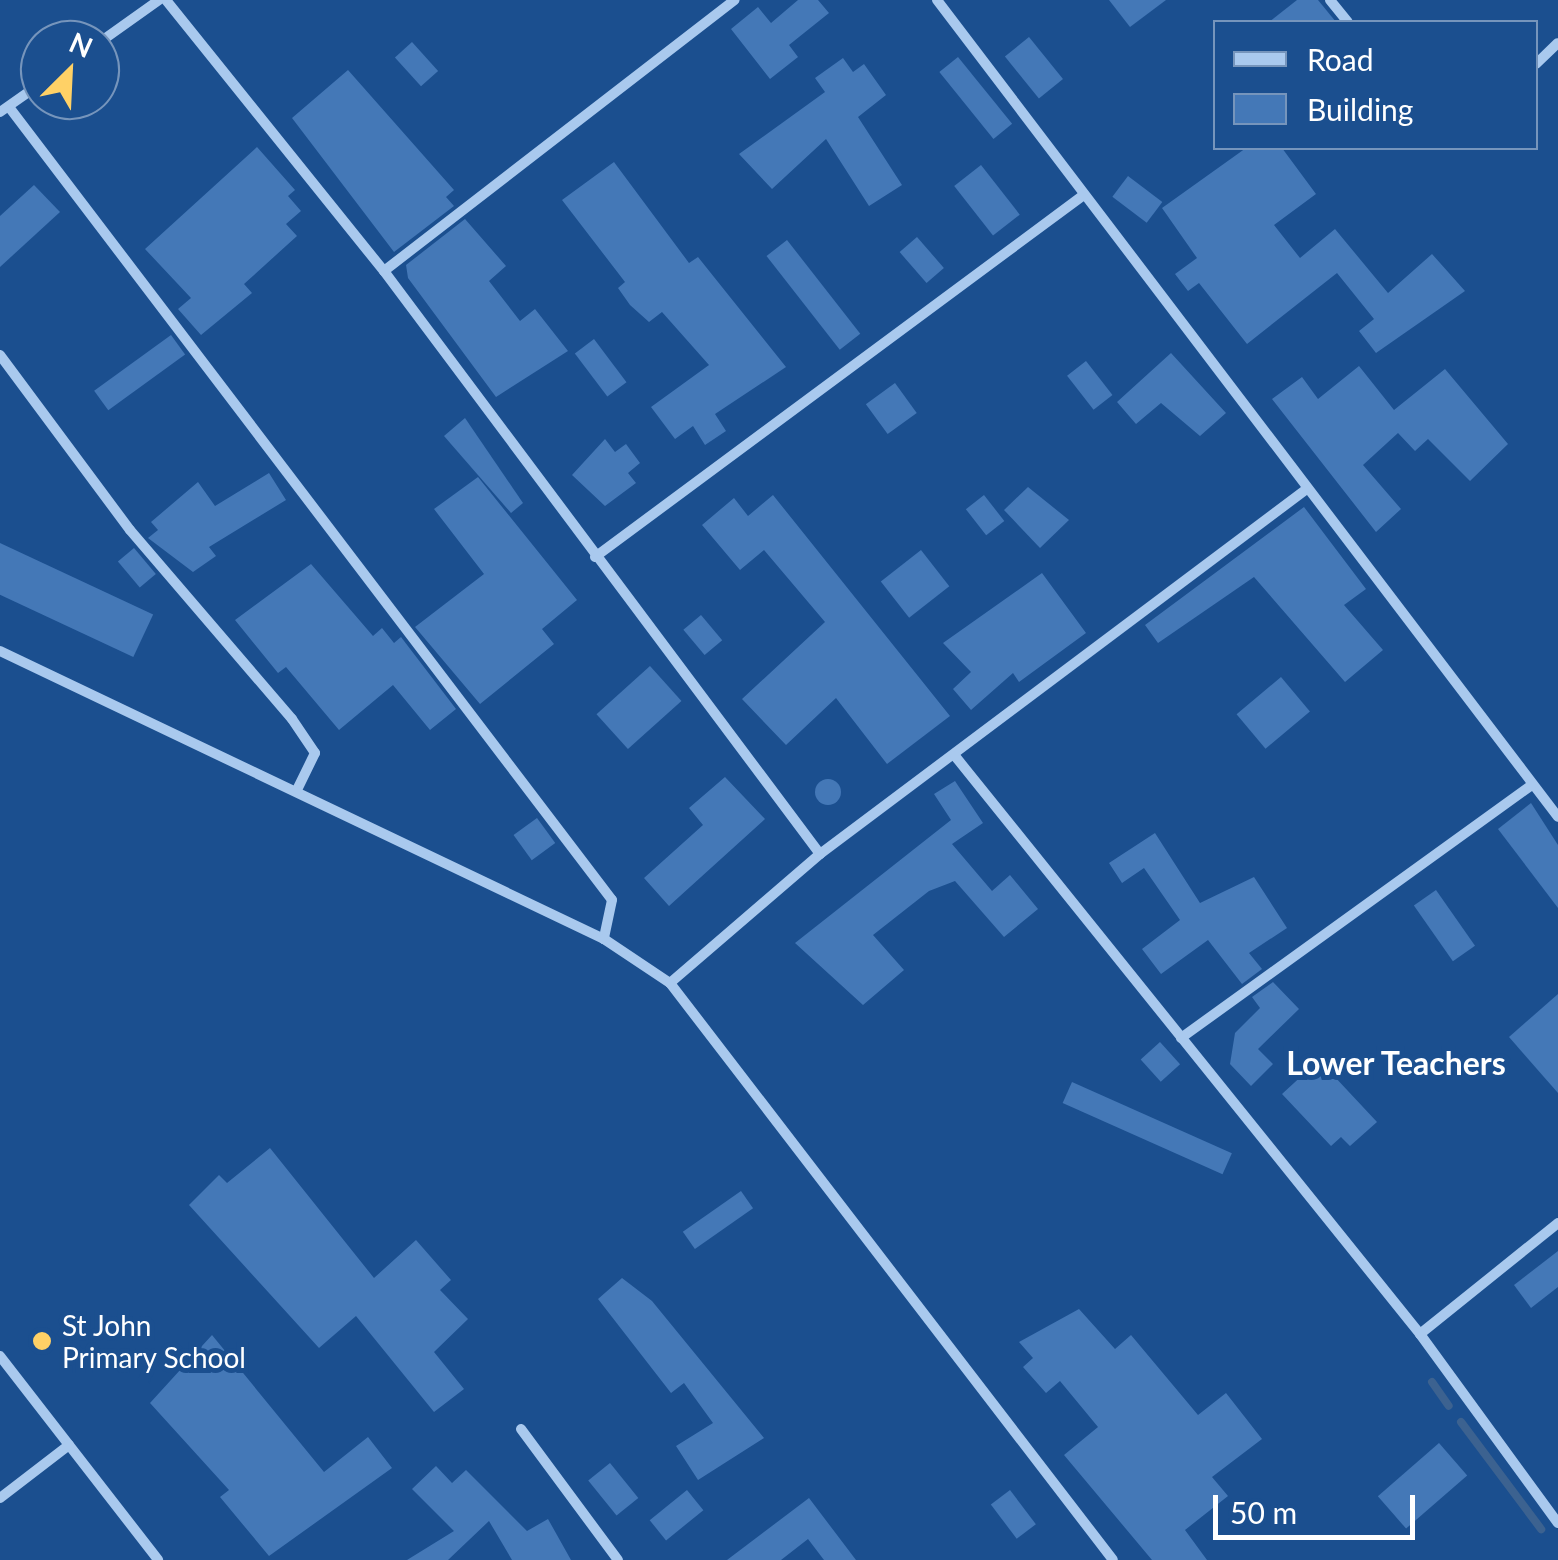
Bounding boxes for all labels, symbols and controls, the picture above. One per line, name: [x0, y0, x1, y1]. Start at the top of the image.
north arrow: [20, 20, 120, 120]
legend: [1213, 20, 1538, 150]
text: N: [65, 24, 98, 64]
text: Road: [1307, 41, 1374, 77]
text: Building: [1307, 91, 1413, 127]
district label: Lower Teachers: [1285, 1044, 1507, 1082]
place label: St John Primary School: [62, 1308, 247, 1374]
marker: St John Primary School: [31, 1330, 53, 1352]
scale bar: [1218, 1475, 1420, 1537]
text: 50 m: [1230, 1494, 1297, 1530]

